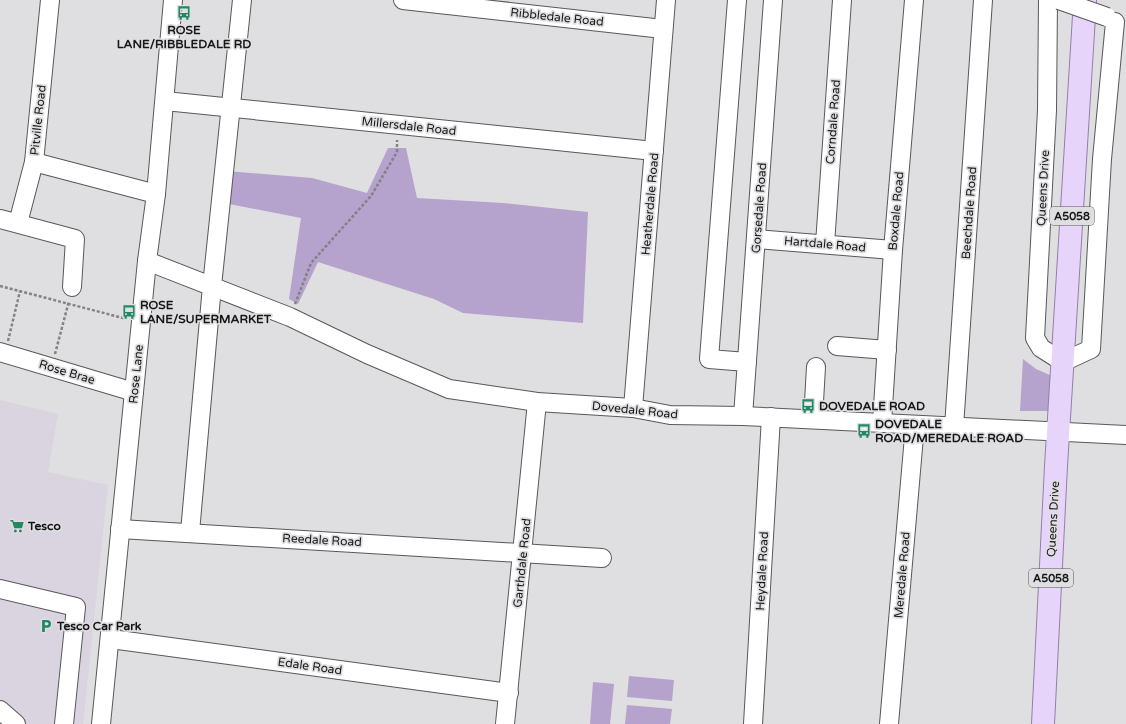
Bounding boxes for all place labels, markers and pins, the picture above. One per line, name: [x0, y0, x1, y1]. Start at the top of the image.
bus stop icon: ROSE LANE/RIBBLEDALE RD: [176, 5, 192, 21]
place label: ROSE LANE/RIBBLEDALE RD: [117, 23, 251, 51]
place label: ROSE LANE/SUPERMARKET: [140, 298, 272, 326]
bus stop icon: ROSE LANE/SUPERMARKET: [121, 304, 137, 320]
bus stop icon: DOVEDALE ROAD: [800, 398, 816, 414]
place label: DOVEDALE ROAD: [819, 399, 925, 413]
place label: DOVEDALE ROAD/MEREDALE ROAD: [875, 417, 1023, 445]
bus stop icon: DOVEDALE ROAD/MEREDALE ROAD: [856, 423, 872, 439]
supermarket icon: Tesco: [9, 518, 25, 534]
place label: Tesco: [27, 519, 61, 533]
parking icon: Tesco Car Park: [38, 618, 54, 634]
place label: Tesco Car Park: [56, 619, 142, 633]

